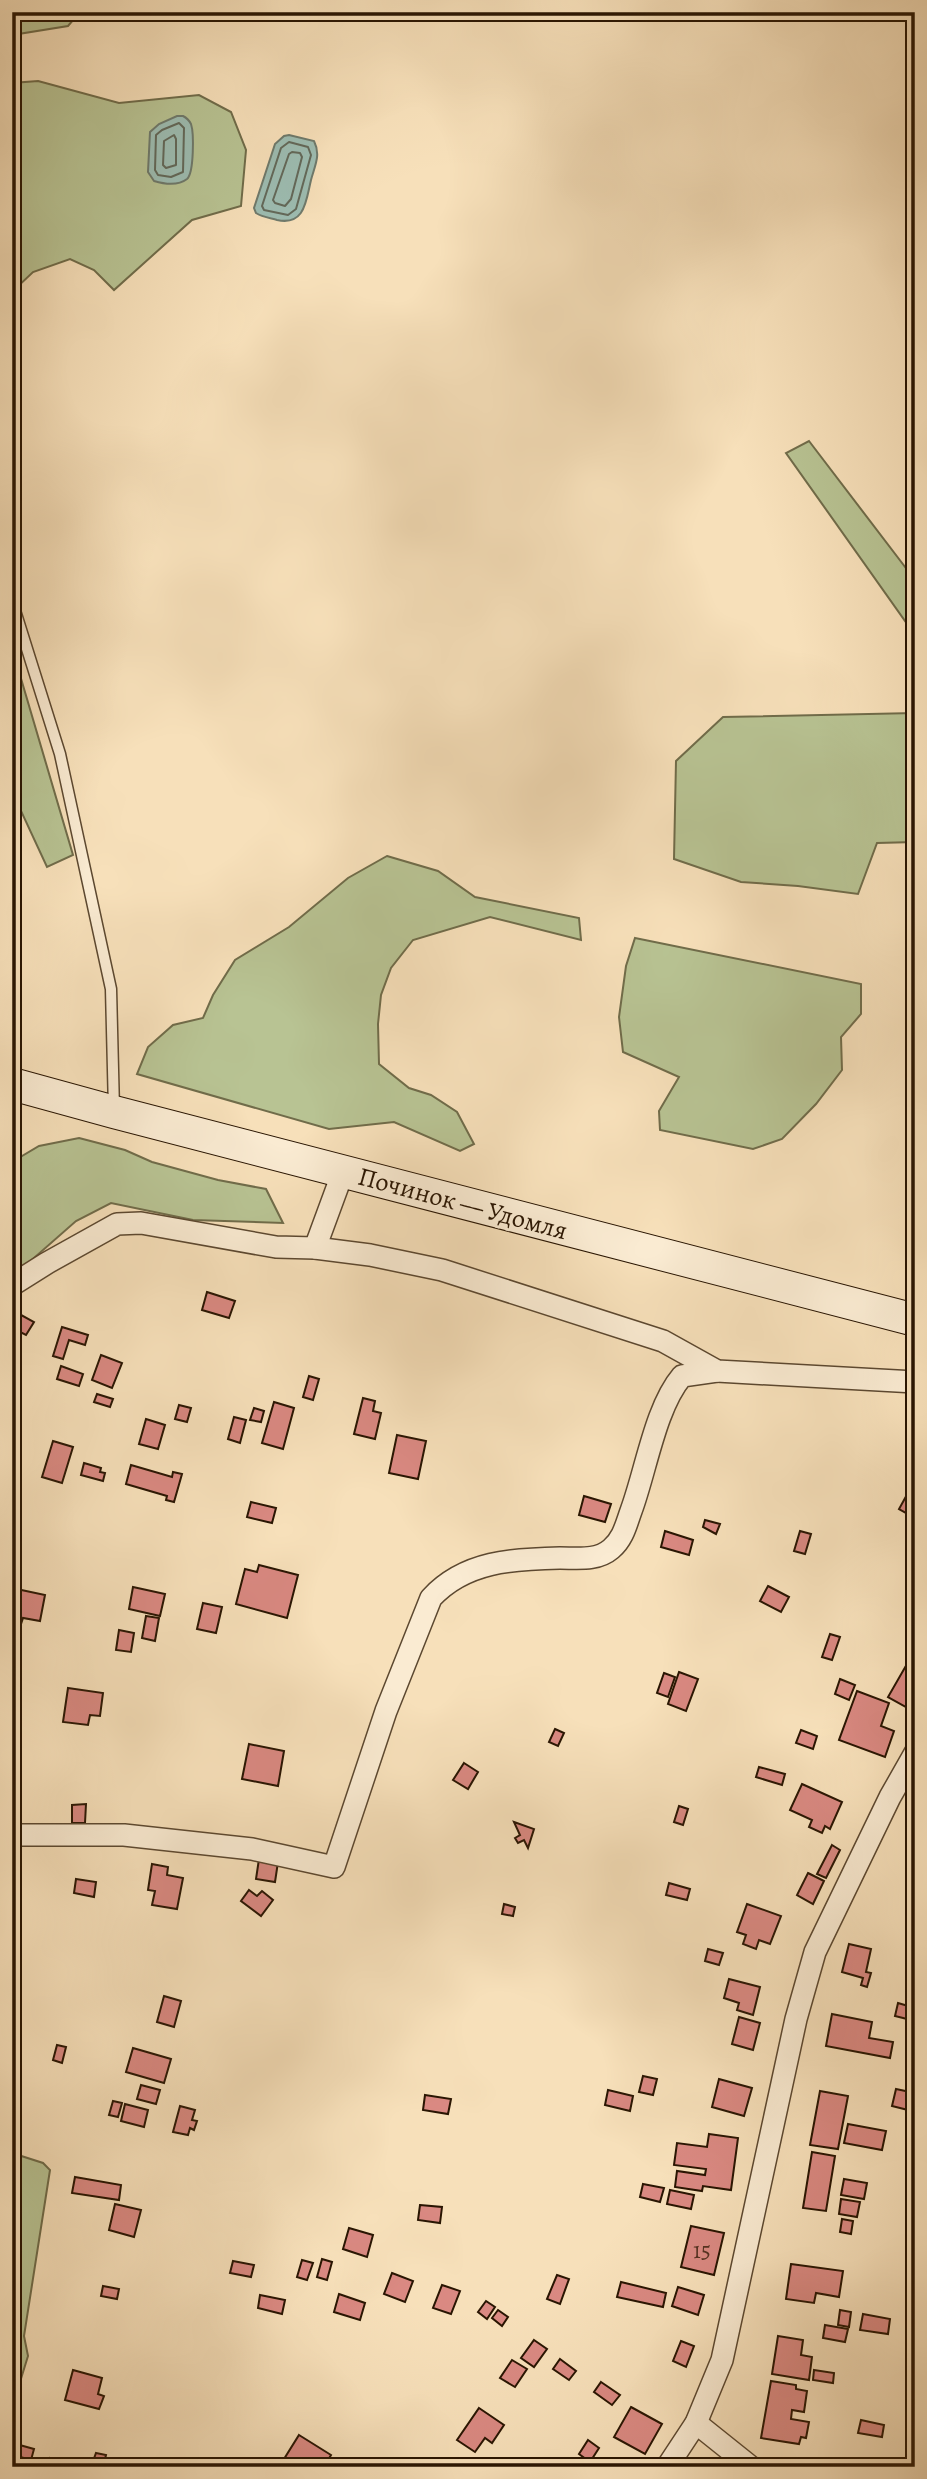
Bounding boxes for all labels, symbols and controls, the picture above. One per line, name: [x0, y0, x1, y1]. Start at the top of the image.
street label: Починок — Удомля: [354, 1159, 571, 1248]
house number: 15: [693, 2235, 711, 2266]

